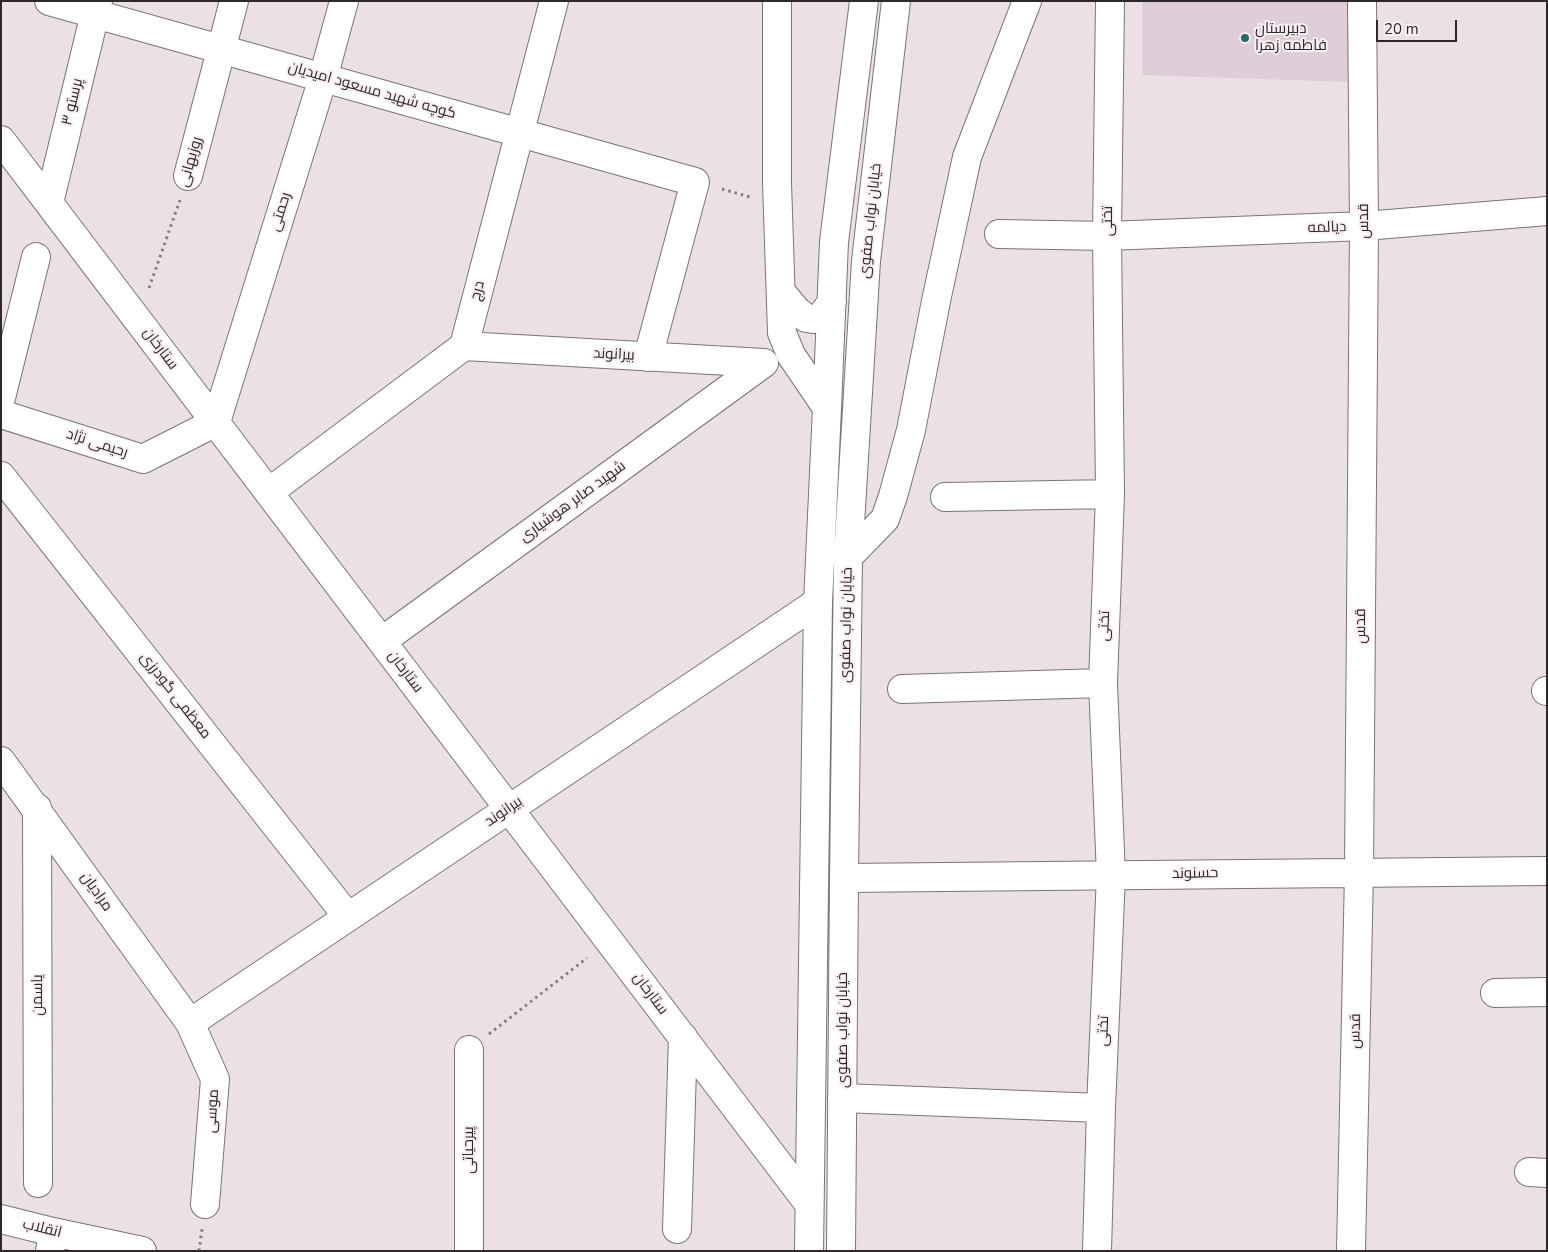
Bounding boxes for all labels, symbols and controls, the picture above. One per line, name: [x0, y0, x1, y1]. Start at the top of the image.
scale bar: [1378, 10, 1459, 42]
text: 20 m: [1384, 19, 1419, 39]
place label: دبیرستان فاطمه زهرا: [1255, 20, 1327, 55]
marker: دبیرستان فاطمه زهرا: [1239, 32, 1251, 44]
street label: کوچه شهید مسعود امیدیان: [286, 58, 458, 124]
street label: پرستو ۳: [58, 77, 88, 127]
street label: روزبهانی: [175, 135, 207, 189]
street label: خیابان نواب صفوی: [856, 162, 886, 280]
street label: رحمتی: [267, 190, 295, 234]
street label: قدس: [1355, 203, 1373, 239]
street label: تختی: [1099, 206, 1117, 236]
street label: دیالمه: [1307, 218, 1347, 238]
street label: درج: [467, 279, 489, 303]
street label: ستارخان: [138, 324, 182, 374]
street label: بیرانوند: [593, 345, 635, 365]
street label: رحیمی نژاد: [64, 426, 130, 462]
street label: شهید صابر هوشیاری: [516, 457, 630, 547]
street label: خیابان نواب صفوی: [837, 567, 857, 683]
street label: قدس: [1352, 608, 1370, 644]
street label: تختی: [1095, 610, 1115, 642]
street label: ستارخان: [383, 647, 427, 697]
street label: معظمی گودرزی: [136, 649, 214, 743]
street label: بیرانوند: [482, 793, 526, 831]
street label: حسنوند: [1172, 865, 1218, 883]
street label: مرادیان: [76, 869, 116, 915]
street label: ستارخان: [628, 969, 672, 1019]
street label: خیابان نواب صفوی: [834, 972, 852, 1088]
street label: یاسمن: [29, 974, 47, 1016]
street label: قدس: [1347, 1013, 1365, 1049]
street label: تختی: [1094, 1015, 1114, 1047]
street label: موسی: [202, 1088, 224, 1134]
street label: پیرحیاتی: [460, 1126, 478, 1174]
street label: انقلاب: [21, 1215, 63, 1243]

